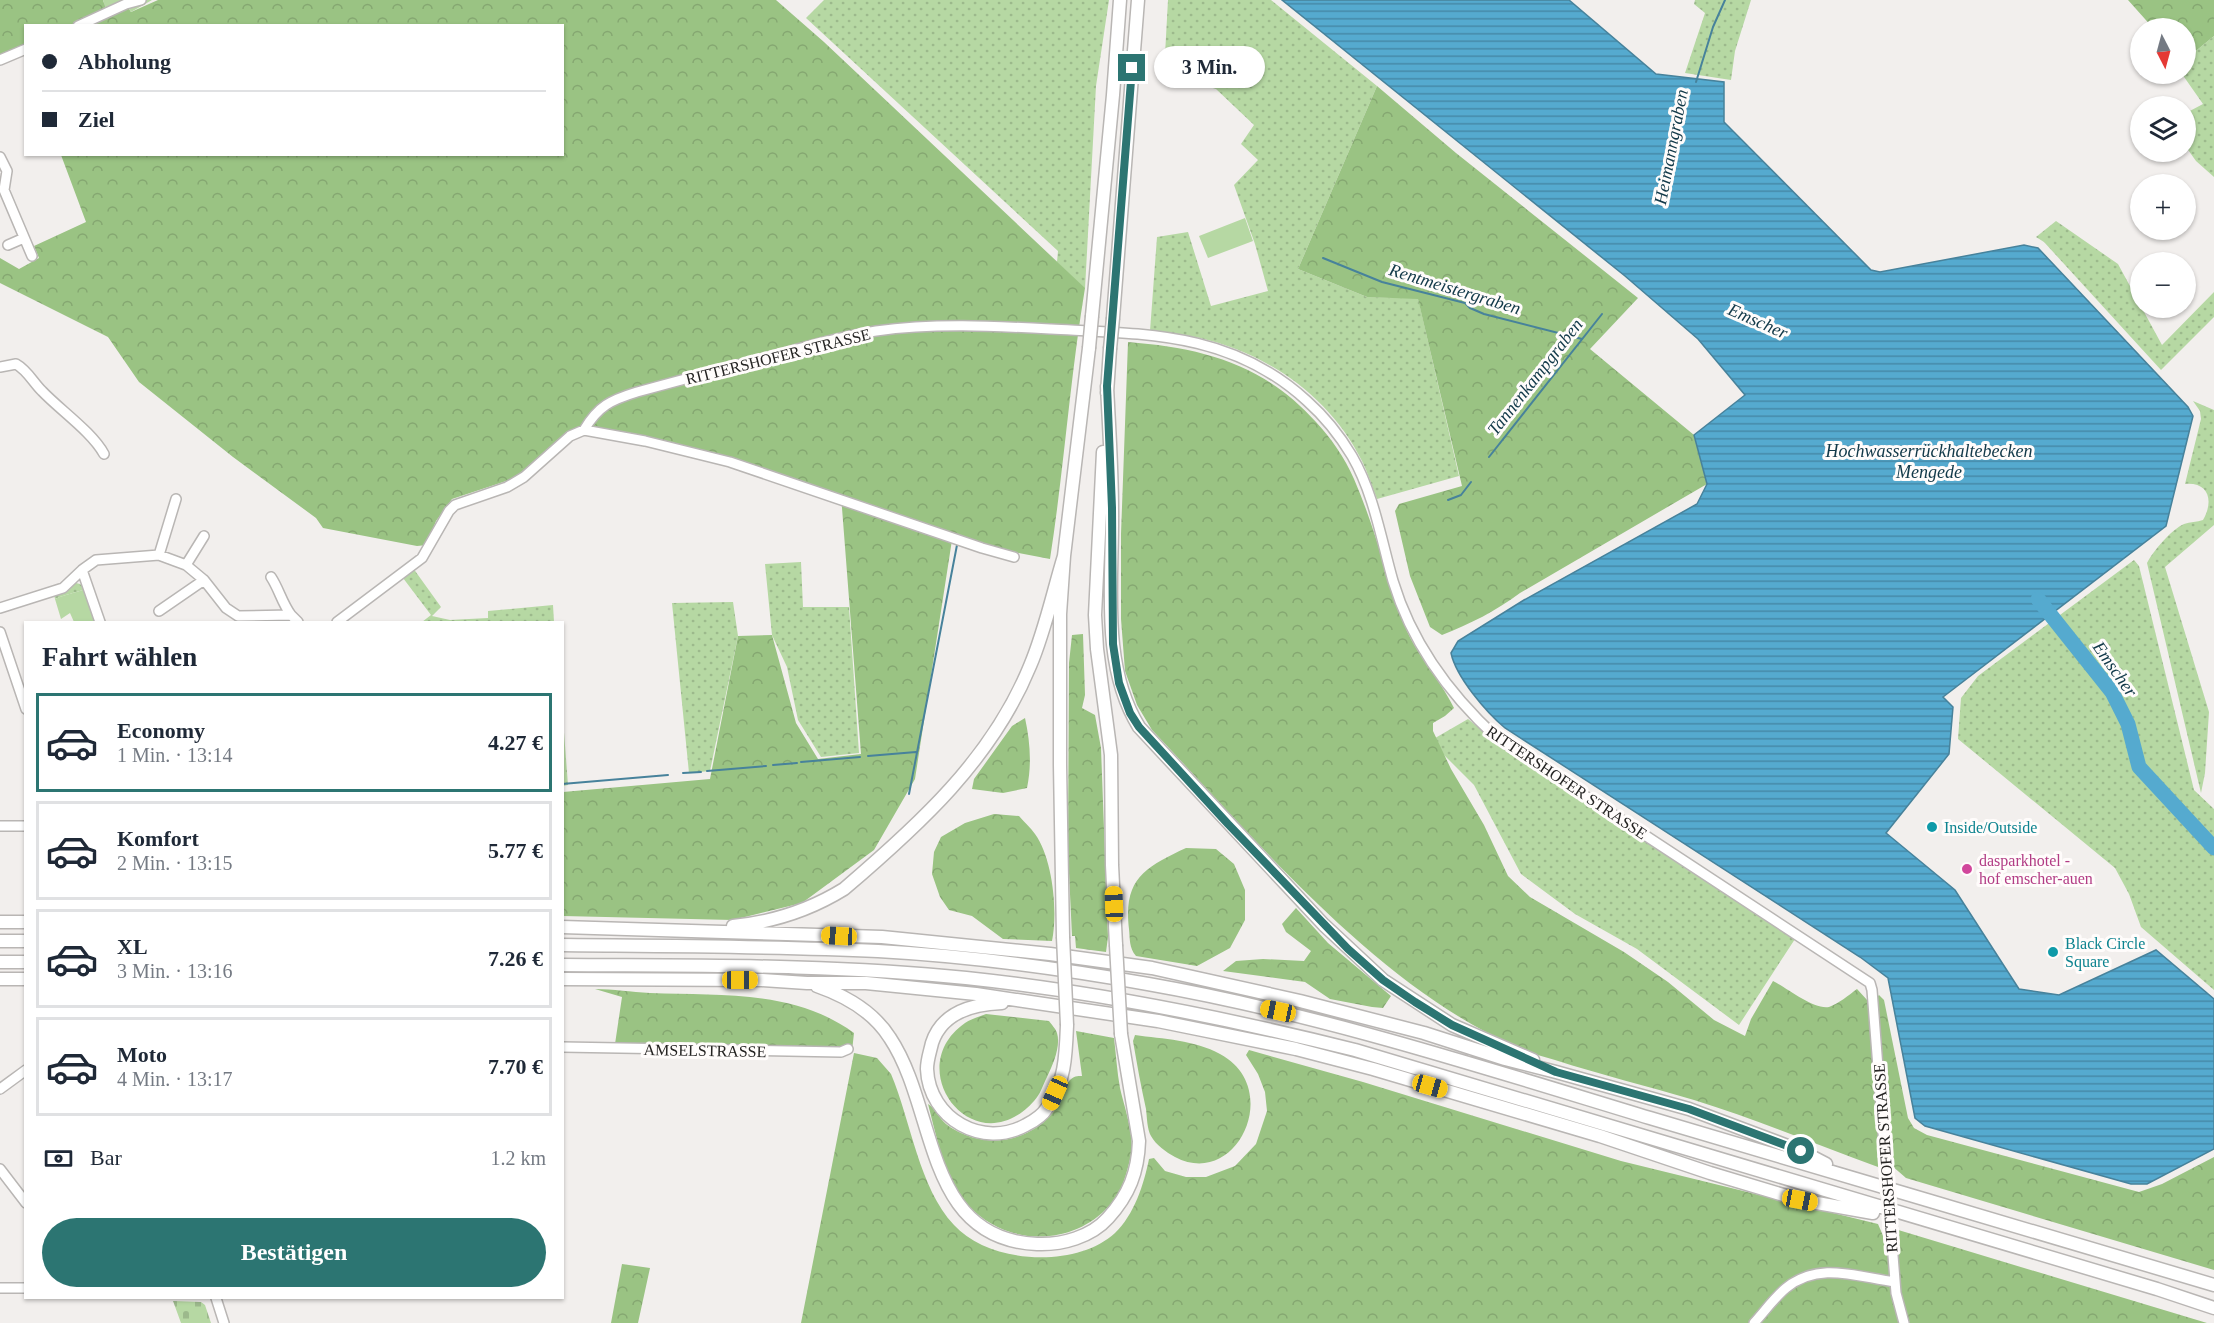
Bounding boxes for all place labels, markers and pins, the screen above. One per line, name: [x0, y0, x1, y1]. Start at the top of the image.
place label: Inside/Outside: [1944, 819, 2037, 836]
marker: Inside/Outside: [1925, 820, 1939, 834]
place label: dasparkhotel - hof emscher-auen: [1979, 852, 2093, 887]
marker: dasparkhotel - hof emscher-auen: [1960, 862, 1974, 876]
place label: Black Circle Square: [2065, 935, 2145, 971]
marker: Black Circle Square: [2046, 945, 2060, 959]

